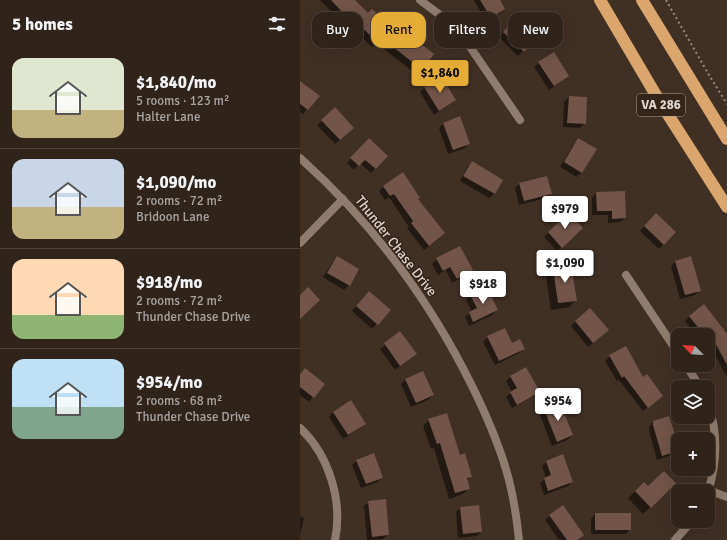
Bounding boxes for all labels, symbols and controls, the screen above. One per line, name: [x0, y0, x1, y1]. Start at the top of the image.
chip: Buy: [312, 12, 363, 48]
chip: Rent: [371, 12, 426, 48]
chip: Filters: [434, 12, 500, 48]
chip: New: [508, 12, 563, 48]
icon: filters: [266, 13, 288, 35]
text: 5 homes: [12, 14, 73, 35]
pin: $1,840: [407, 60, 473, 94]
text: $1,840: [421, 65, 459, 81]
text: $1,840/mo: [136, 72, 216, 93]
icon: home: [44, 74, 92, 122]
text: 5 rooms · 123 m²: [136, 93, 229, 109]
road number: VA 286: [637, 94, 685, 116]
text: Halter Lane: [136, 109, 200, 125]
text: $1,090/mo: [136, 172, 216, 193]
icon: home: [44, 175, 92, 223]
street label: Thunder Chase Drive: [351, 192, 441, 300]
text: 2 rooms · 72 m²: [136, 193, 222, 209]
pin: $979: [541, 196, 589, 230]
text: $979: [551, 201, 579, 217]
text: Bridoon Lane: [136, 209, 209, 225]
pin: $1,090: [532, 250, 598, 284]
text: $1,090: [546, 255, 584, 271]
pin: $918: [459, 271, 507, 305]
text: $918/mo: [136, 272, 202, 293]
icon: home: [44, 275, 92, 323]
text: $918: [469, 276, 497, 292]
text: 2 rooms · 72 m²: [136, 293, 222, 309]
text: Thunder Chase Drive: [136, 309, 250, 325]
north arrow: [671, 328, 715, 372]
map controls: [671, 328, 715, 528]
text: $954/mo: [136, 372, 202, 393]
icon: home: [44, 375, 92, 423]
button: layers: [671, 380, 715, 424]
pin: $954: [534, 388, 582, 422]
text: 2 rooms · 68 m²: [136, 393, 222, 409]
text: $954: [544, 393, 572, 409]
text: Thunder Chase Drive: [136, 409, 250, 425]
button: +: [671, 432, 715, 476]
button: −: [671, 484, 715, 528]

